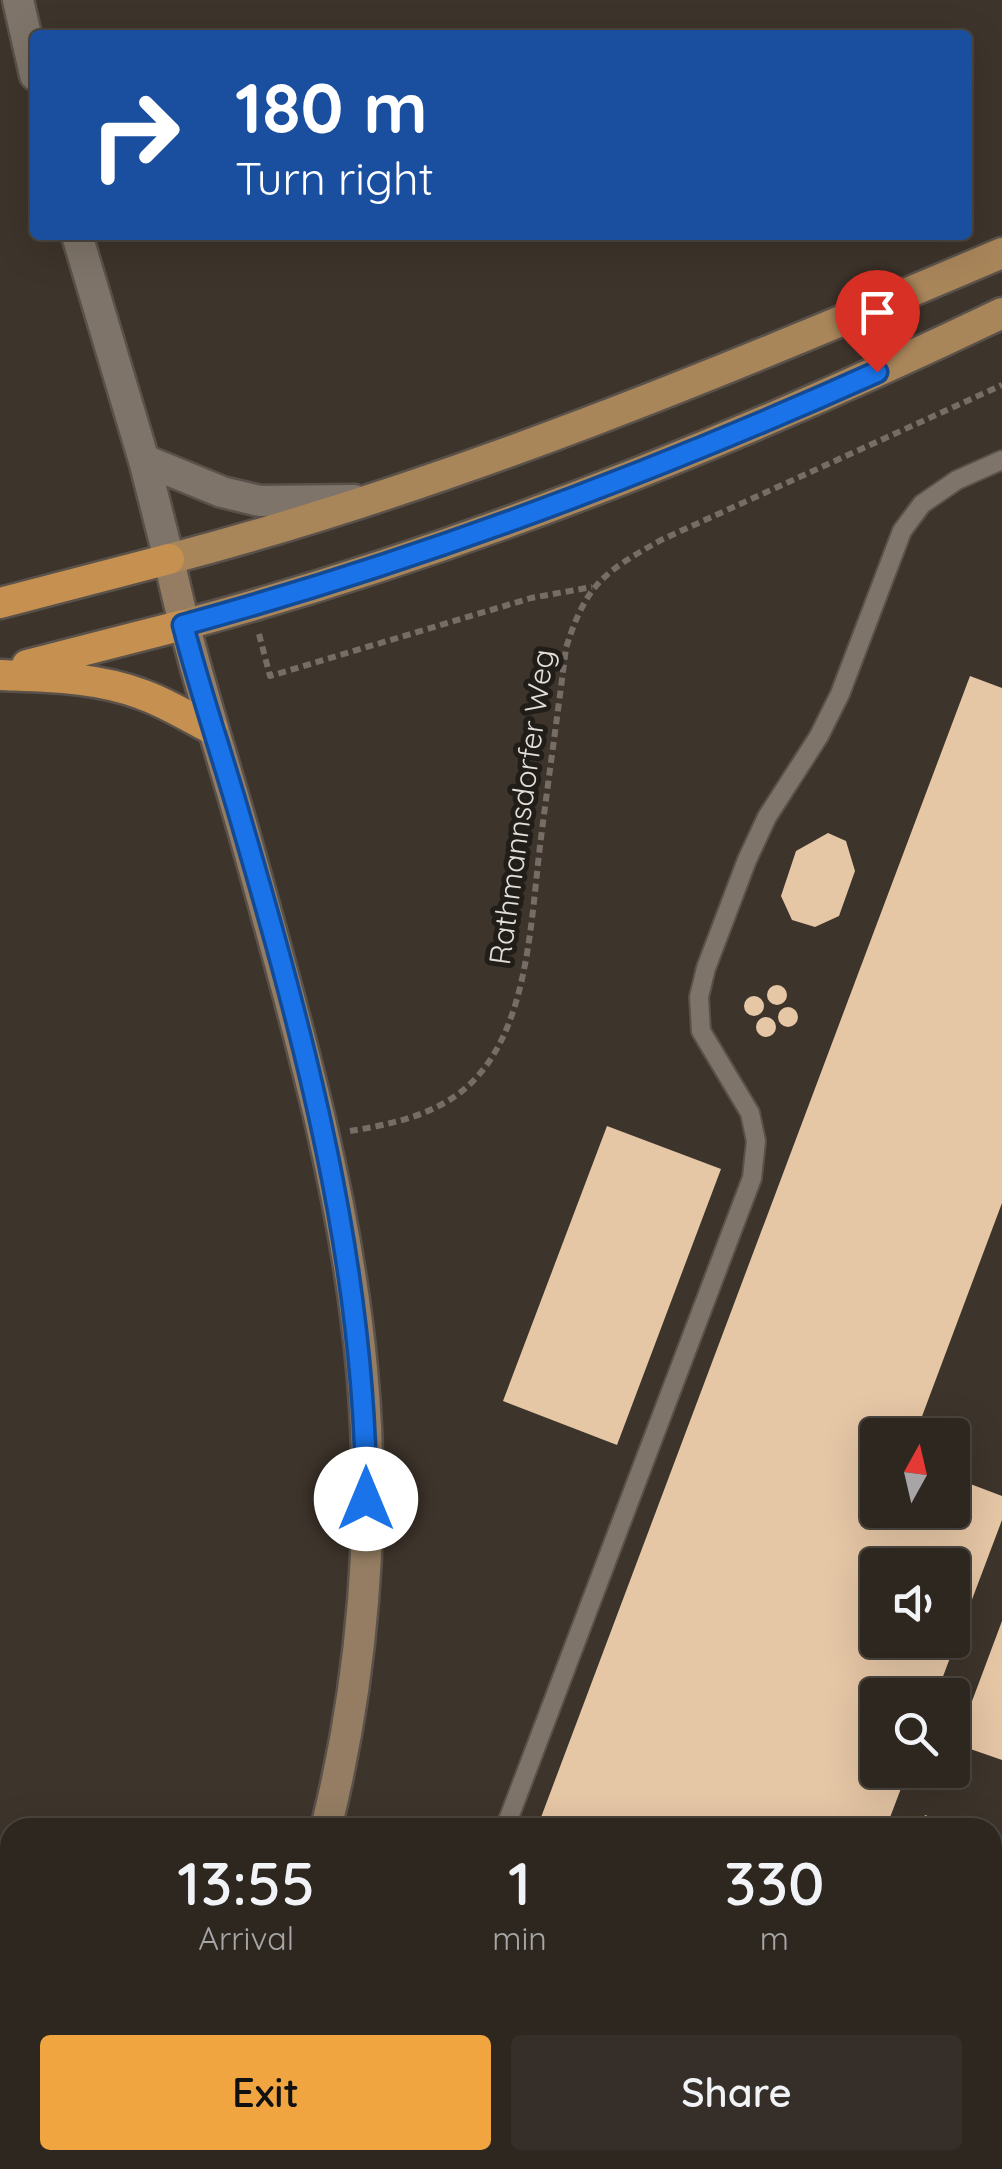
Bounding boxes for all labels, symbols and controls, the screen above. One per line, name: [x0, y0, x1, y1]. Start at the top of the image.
text: 180 m: [235, 63, 428, 151]
icon: right: [70, 70, 200, 200]
text: Turn right: [235, 150, 434, 206]
pin: [835, 270, 920, 373]
icon: arrive: [850, 285, 905, 340]
street label: Rathmannsdorfer Weg: [480, 647, 562, 967]
north arrow: [860, 1418, 970, 1528]
map controls: [860, 1418, 970, 1788]
position arrow: [314, 1447, 418, 1551]
button: sound: [860, 1548, 970, 1658]
button: search: [860, 1678, 970, 1788]
text: 13:55: [177, 1845, 315, 1920]
text: 1: [508, 1845, 531, 1920]
text: 330: [724, 1845, 825, 1920]
text: Arrival: [198, 1918, 294, 1958]
text: min: [492, 1918, 547, 1958]
text: m: [760, 1918, 789, 1958]
button: Exit: [40, 2035, 491, 2150]
button: Share: [511, 2035, 962, 2150]

